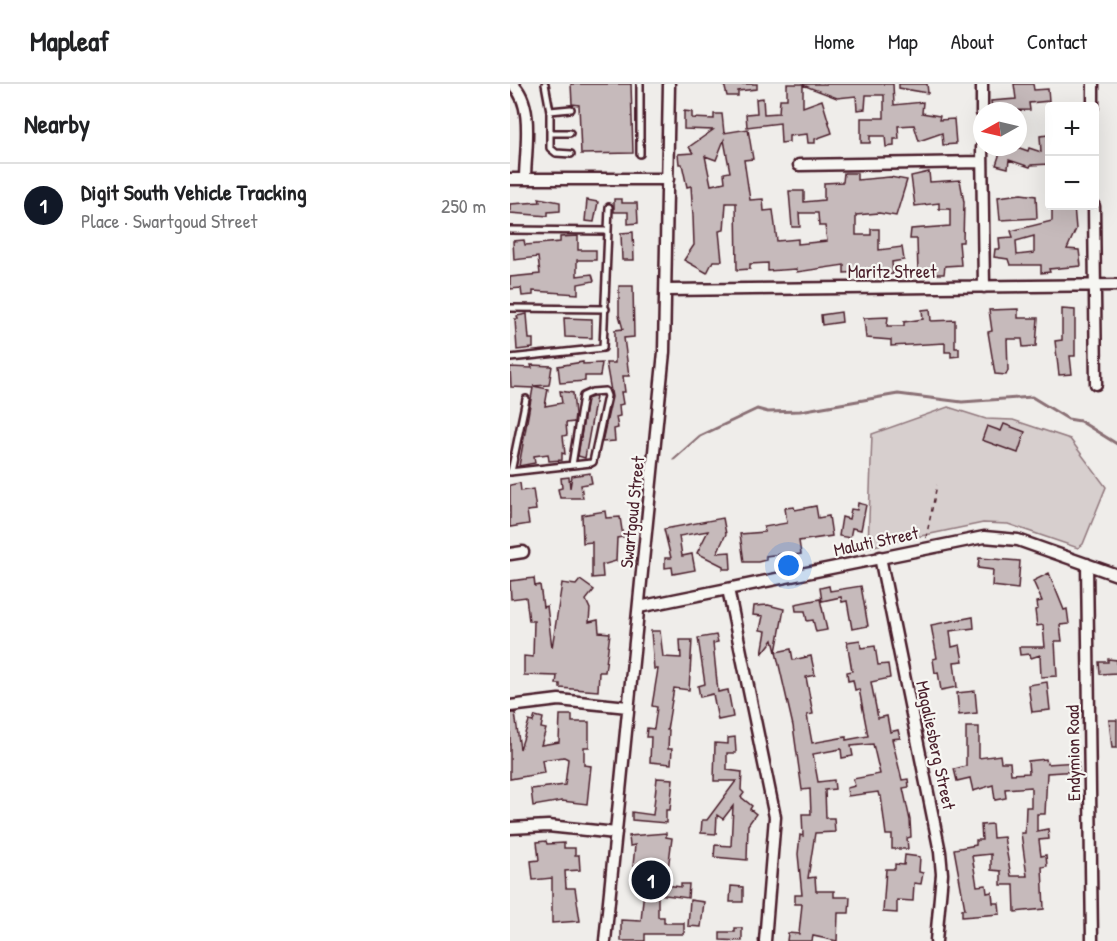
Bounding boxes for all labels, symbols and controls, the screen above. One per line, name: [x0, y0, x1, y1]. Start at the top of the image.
text: Mapleaf: [30, 22, 109, 60]
text: Home: [814, 27, 855, 56]
text: Map: [888, 27, 918, 56]
text: About: [951, 27, 994, 56]
text: Contact: [1027, 27, 1087, 56]
north arrow: [973, 102, 1027, 156]
map controls: [1045, 102, 1099, 210]
button: +: [1045, 102, 1099, 156]
text: Nearby: [24, 106, 90, 141]
button: −: [1045, 156, 1099, 210]
text: Digit South Vehicle Tracking: [81, 177, 307, 207]
text: 1: [40, 192, 47, 219]
text: 250 m: [441, 192, 486, 219]
text: Place · Swartgoud Street: [81, 207, 257, 234]
street label: Maritz Street: [848, 259, 937, 284]
street label: Swartgoud Street: [614, 454, 650, 569]
street label: Maluti Street: [831, 520, 921, 562]
your location: [774, 551, 803, 580]
street label: Magaliesberg Street: [910, 678, 962, 813]
street label: Endymion Road: [1060, 705, 1086, 801]
pin: 1: [632, 858, 670, 902]

